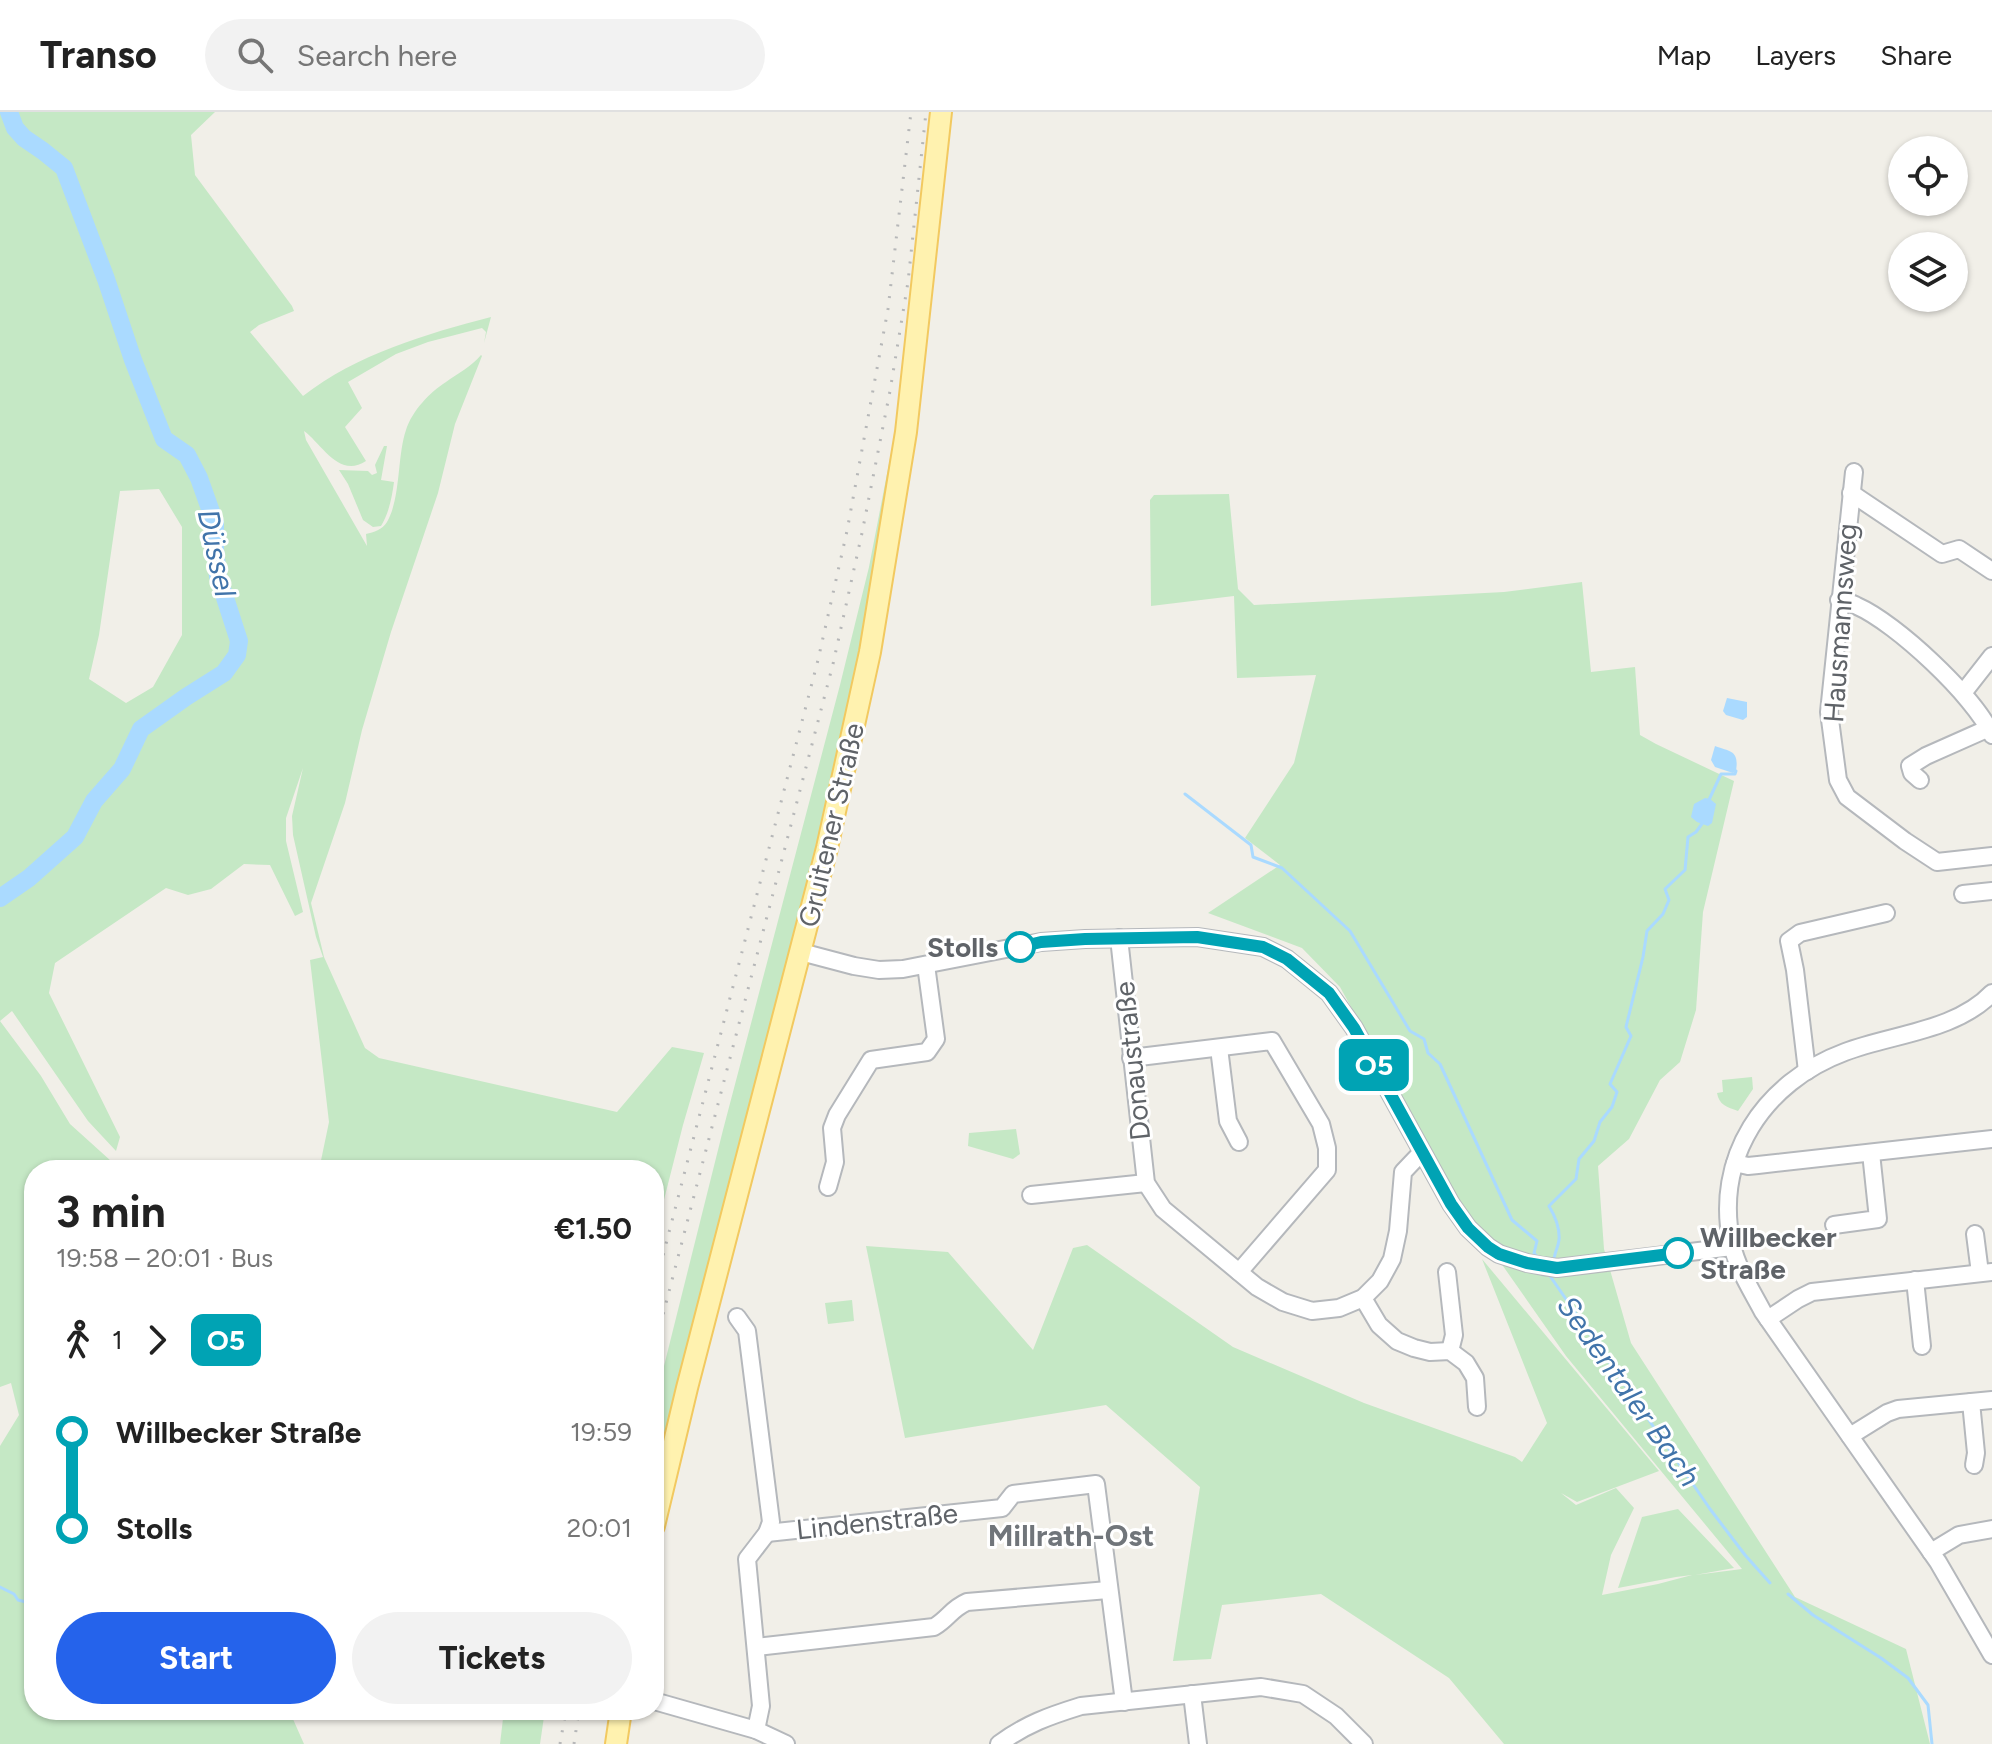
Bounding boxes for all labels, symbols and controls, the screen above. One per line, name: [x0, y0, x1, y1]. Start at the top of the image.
search box: [205, 19, 765, 91]
text: Transo: [40, 32, 157, 78]
icon: search: [233, 33, 277, 77]
text: Search here: [297, 37, 457, 74]
text: Map: [1657, 38, 1711, 72]
text: Layers: [1755, 38, 1836, 72]
text: Share: [1880, 38, 1952, 72]
map controls: [1888, 136, 1968, 312]
button: locate: [1888, 136, 1968, 216]
button: layers: [1888, 232, 1968, 312]
water label: Düssel: [190, 506, 244, 601]
street label: Hausmannsweg: [1816, 522, 1864, 724]
street label: Gruitener Straße: [791, 720, 871, 930]
place label: Stolls: [927, 930, 998, 964]
marker: Stolls: [1005, 932, 1035, 962]
street label: Donaustraße: [1107, 980, 1157, 1142]
line badge: O5: [1338, 1039, 1410, 1091]
text: O5: [1355, 1048, 1393, 1082]
text: 3 min: [56, 1185, 166, 1238]
text: €1.50: [554, 1210, 632, 1247]
place label: Willbecker Straße: [1700, 1220, 1837, 1286]
marker: Willbecker Straße: [1663, 1238, 1693, 1268]
text: 19:58 – 20:01 · Bus: [56, 1242, 273, 1274]
water label: Sedentaler Bach: [1549, 1288, 1709, 1494]
icon: walk: [56, 1318, 100, 1362]
icon: forward: [135, 1318, 179, 1362]
text: O5: [207, 1323, 245, 1357]
text: 1: [112, 1324, 123, 1356]
text: Willbecker Straße: [116, 1414, 361, 1451]
text: 19:59: [570, 1416, 632, 1448]
street label: Lindenstraße: [794, 1496, 960, 1546]
text: Stolls: [116, 1510, 192, 1547]
text: 20:01: [567, 1512, 632, 1544]
district label: Millrath-Ost: [988, 1517, 1154, 1554]
button: Start: [56, 1612, 336, 1704]
button: Tickets: [352, 1612, 632, 1704]

